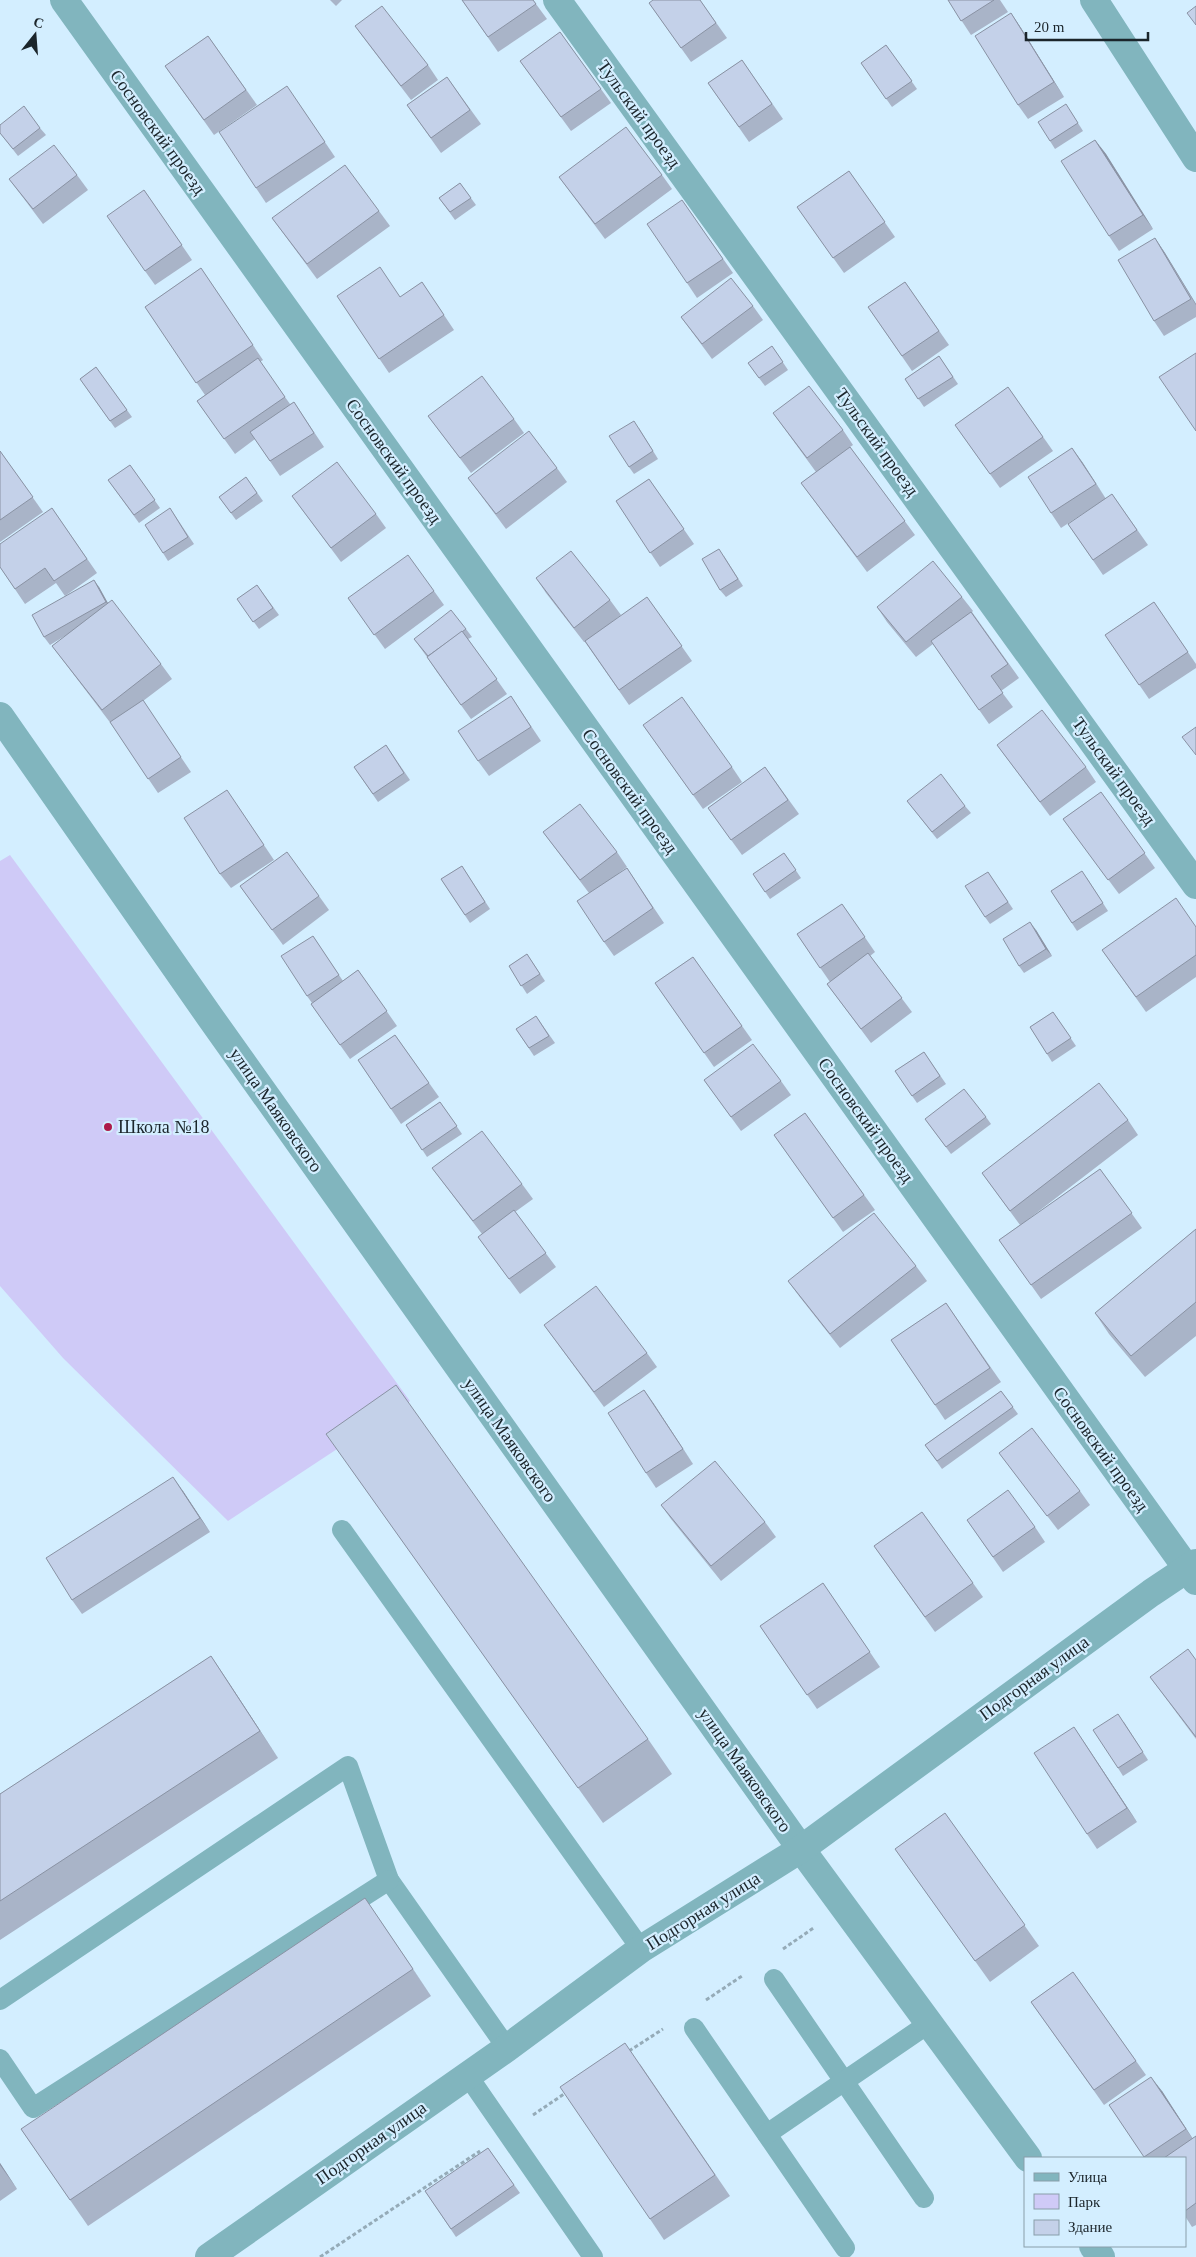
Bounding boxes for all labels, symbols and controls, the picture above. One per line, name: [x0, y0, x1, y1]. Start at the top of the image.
north arrow: [10, 10, 60, 60]
scale bar: [1026, 10, 1148, 42]
text: С: [32, 14, 46, 32]
text: 20 m: [1034, 19, 1065, 35]
street label: Тульский проезд: [593, 56, 685, 172]
street label: Сосновский проезд: [106, 66, 210, 198]
street label: Тульский проезд: [831, 384, 923, 500]
street label: Сосновский проезд: [342, 395, 446, 527]
street label: Тульский проезд: [1068, 713, 1160, 829]
street label: Сосновский проезд: [578, 725, 682, 857]
street label: улица Маяковского: [226, 1044, 326, 1176]
street label: Сосновский проезд: [814, 1054, 918, 1186]
place label: Школа №18: [118, 1117, 209, 1137]
marker: Школа №18: [102, 1121, 114, 1133]
street label: улица Маяковского: [460, 1374, 560, 1506]
street label: Сосновский проезд: [1049, 1383, 1153, 1515]
street label: Подгорная улица: [975, 1632, 1093, 1724]
street label: улица Маяковского: [695, 1704, 795, 1836]
street label: Подгорная улица: [642, 1868, 764, 1954]
street label: Подгорная улица: [312, 2097, 430, 2189]
legend: [1024, 2157, 1186, 2247]
text: Улица: [1068, 2169, 1107, 2185]
text: Парк: [1068, 2194, 1101, 2210]
text: Здание: [1068, 2219, 1112, 2235]

